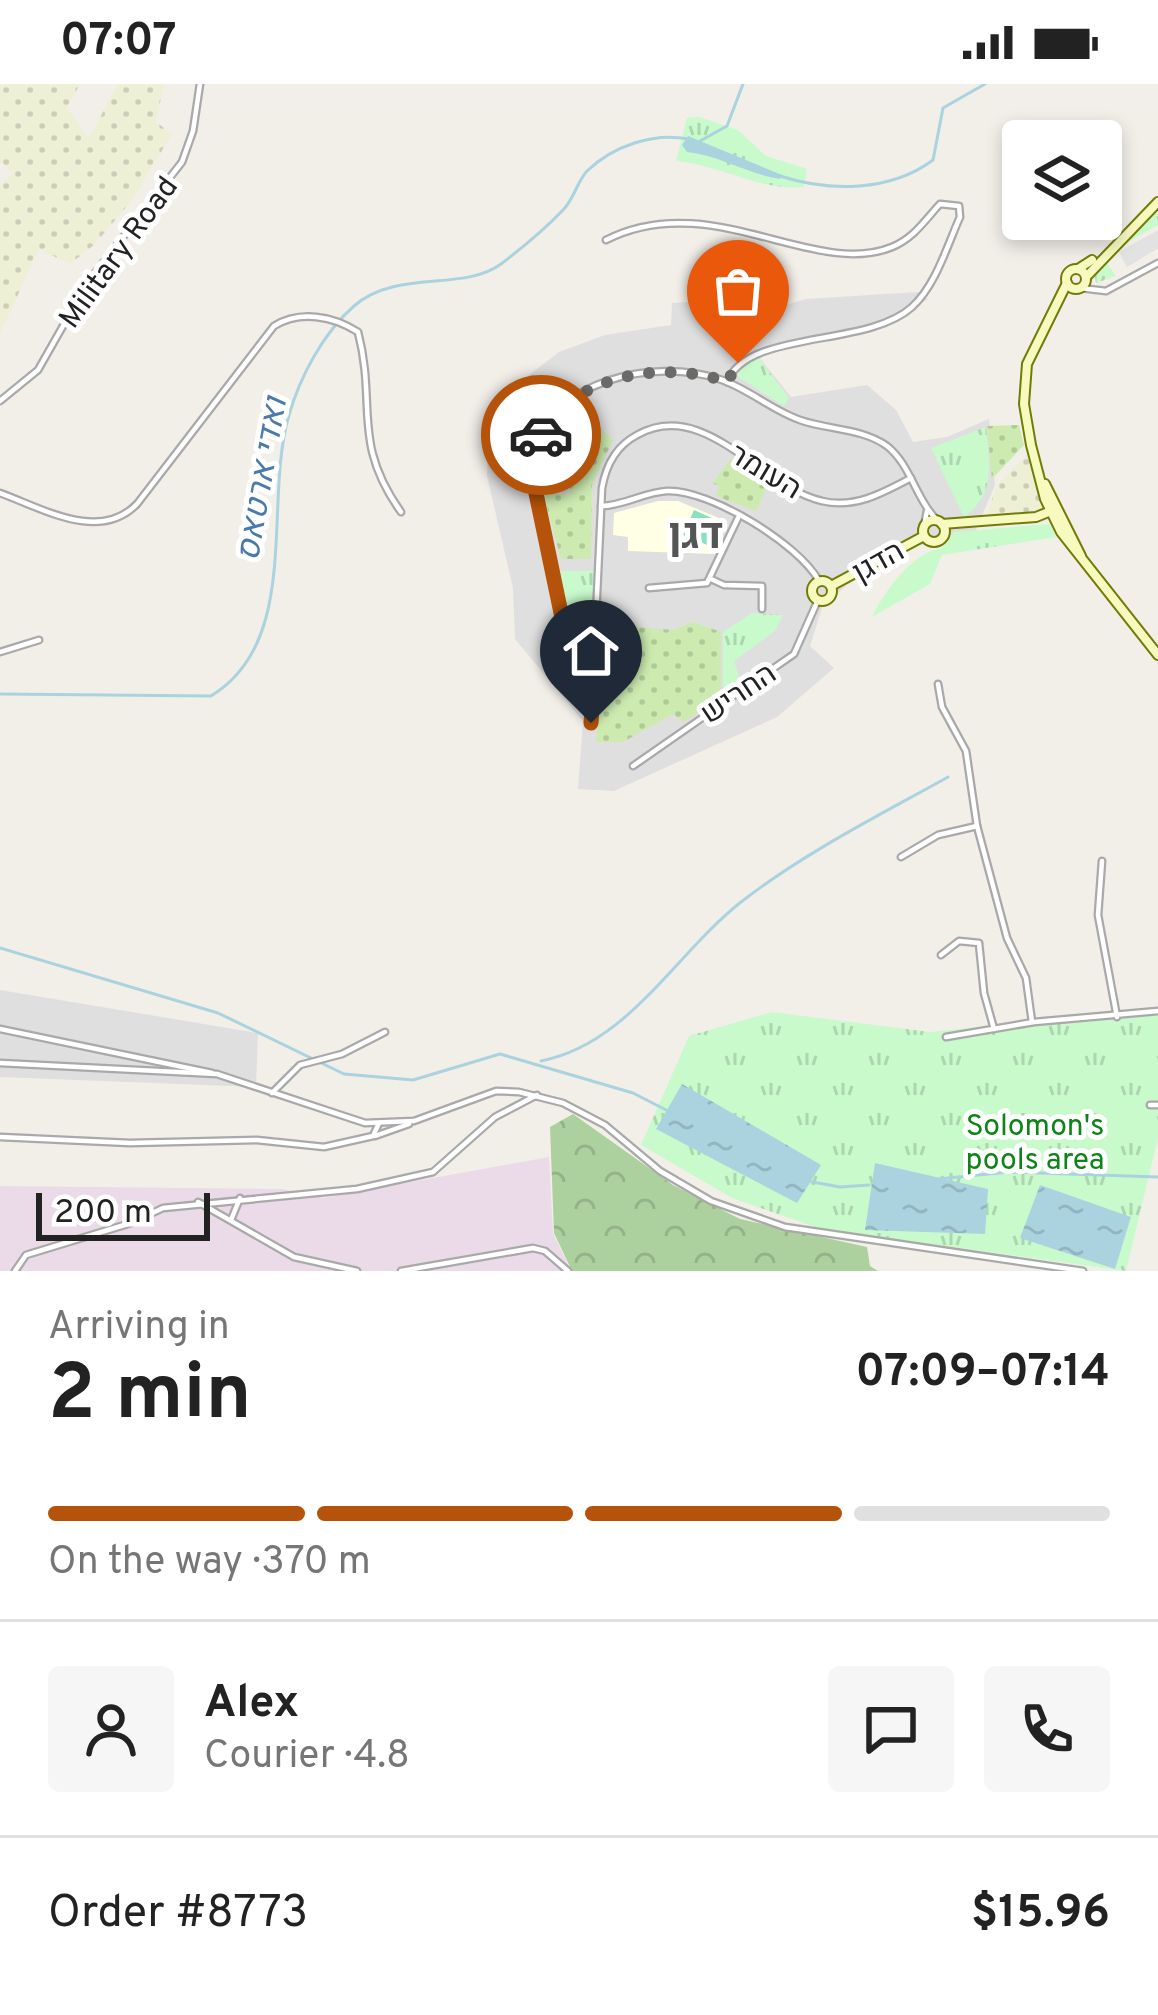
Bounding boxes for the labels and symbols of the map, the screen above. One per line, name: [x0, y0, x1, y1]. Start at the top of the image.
street label: Military Road: [53, 170, 188, 337]
pin: [687, 240, 789, 363]
courier: [481, 375, 601, 495]
water label: ואדי ארטאס: [229, 392, 299, 565]
street label: העומר: [722, 437, 807, 509]
district label: דגן: [668, 511, 724, 564]
street label: הדגן: [847, 534, 912, 592]
pin: [540, 600, 642, 723]
street label: החריש: [694, 656, 784, 734]
park label: Solomon's pools area: [965, 1109, 1105, 1180]
scale bar: [36, 1187, 210, 1240]

